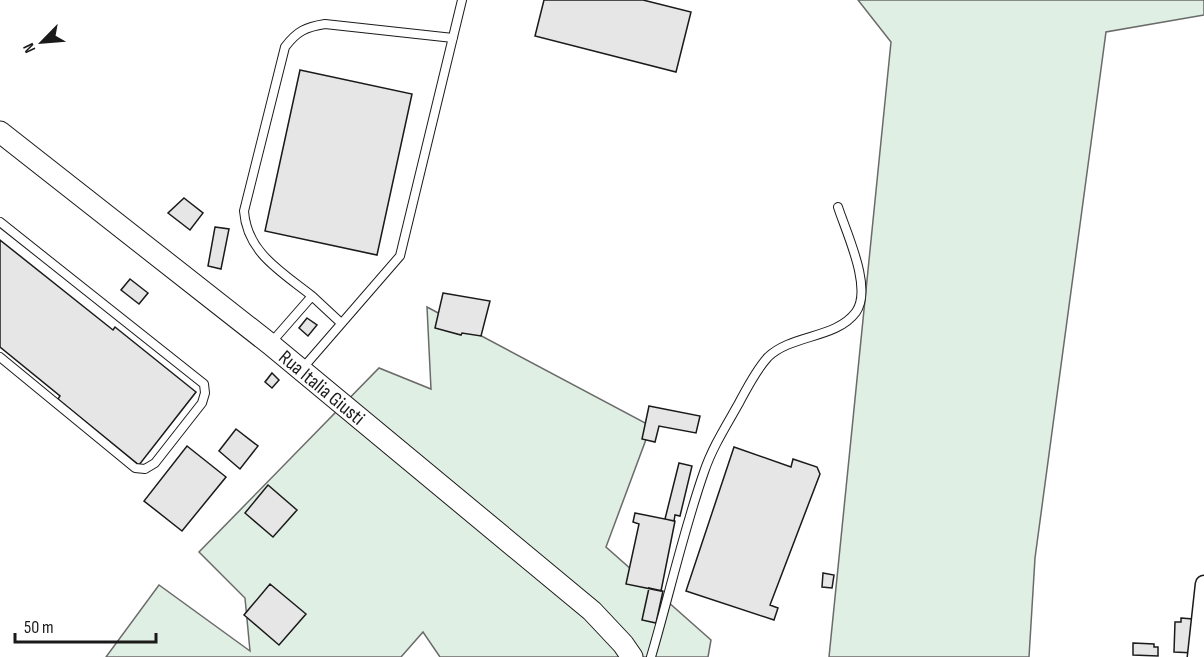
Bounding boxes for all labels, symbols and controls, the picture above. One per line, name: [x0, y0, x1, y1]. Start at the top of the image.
north arrow: [12, 12, 72, 72]
text: N: [19, 40, 40, 56]
street label: Rua Italia Giusti: [274, 345, 369, 430]
scale bar: [15, 606, 156, 644]
text: 50 m: [24, 617, 54, 638]

